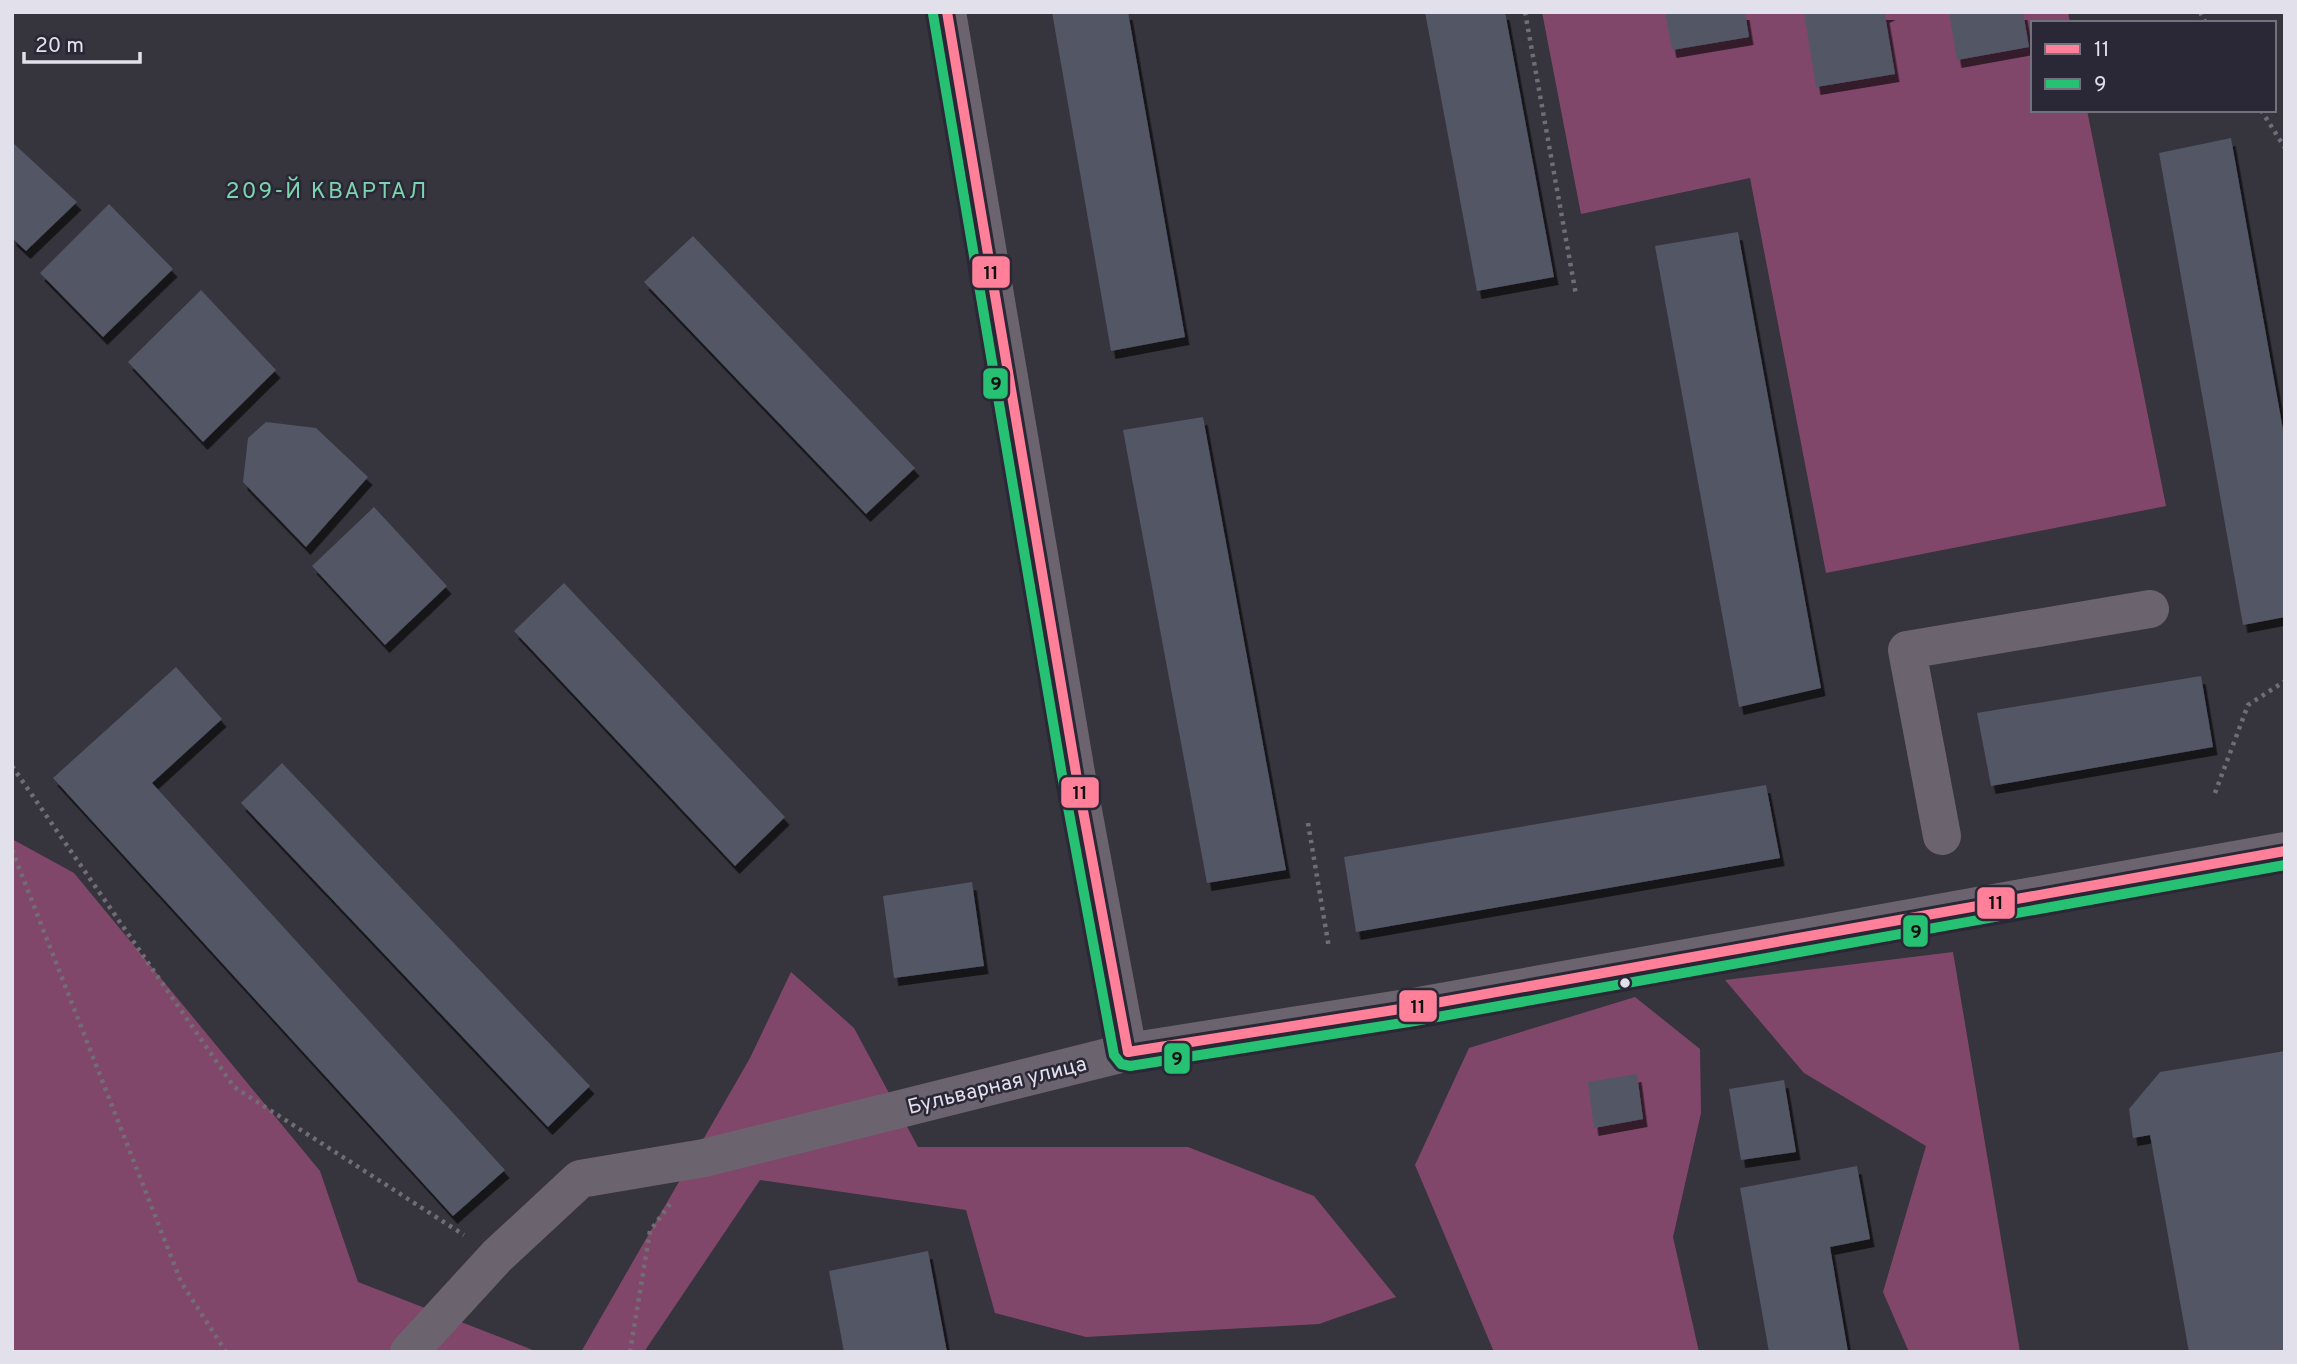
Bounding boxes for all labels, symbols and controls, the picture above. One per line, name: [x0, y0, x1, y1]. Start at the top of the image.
scale bar: [24, 21, 140, 65]
legend: [2031, 21, 2276, 112]
text: 20 m: [35, 33, 84, 60]
text: 11: [2094, 37, 2110, 64]
text: 9: [2094, 72, 2107, 99]
district label: 209-Й КВАРТАЛ: [226, 176, 428, 207]
line badge: 11: [971, 255, 1011, 289]
text: 11: [983, 262, 999, 286]
line badge: 9: [982, 367, 1009, 400]
text: 9: [990, 373, 1002, 397]
line badge: 11: [1060, 776, 1100, 809]
text: 11: [1072, 782, 1088, 806]
line badge: 11: [1976, 886, 2016, 920]
text: 11: [1988, 892, 2004, 916]
line badge: 9: [1902, 914, 1929, 948]
text: 9: [1910, 921, 1922, 945]
unlabelled marker: [1618, 976, 1632, 990]
line badge: 11: [1398, 989, 1438, 1023]
text: 11: [1410, 996, 1426, 1020]
line badge: 9: [1163, 1042, 1191, 1075]
text: 9: [1171, 1048, 1183, 1072]
street label: Бульварная улица: [905, 1051, 1090, 1122]

